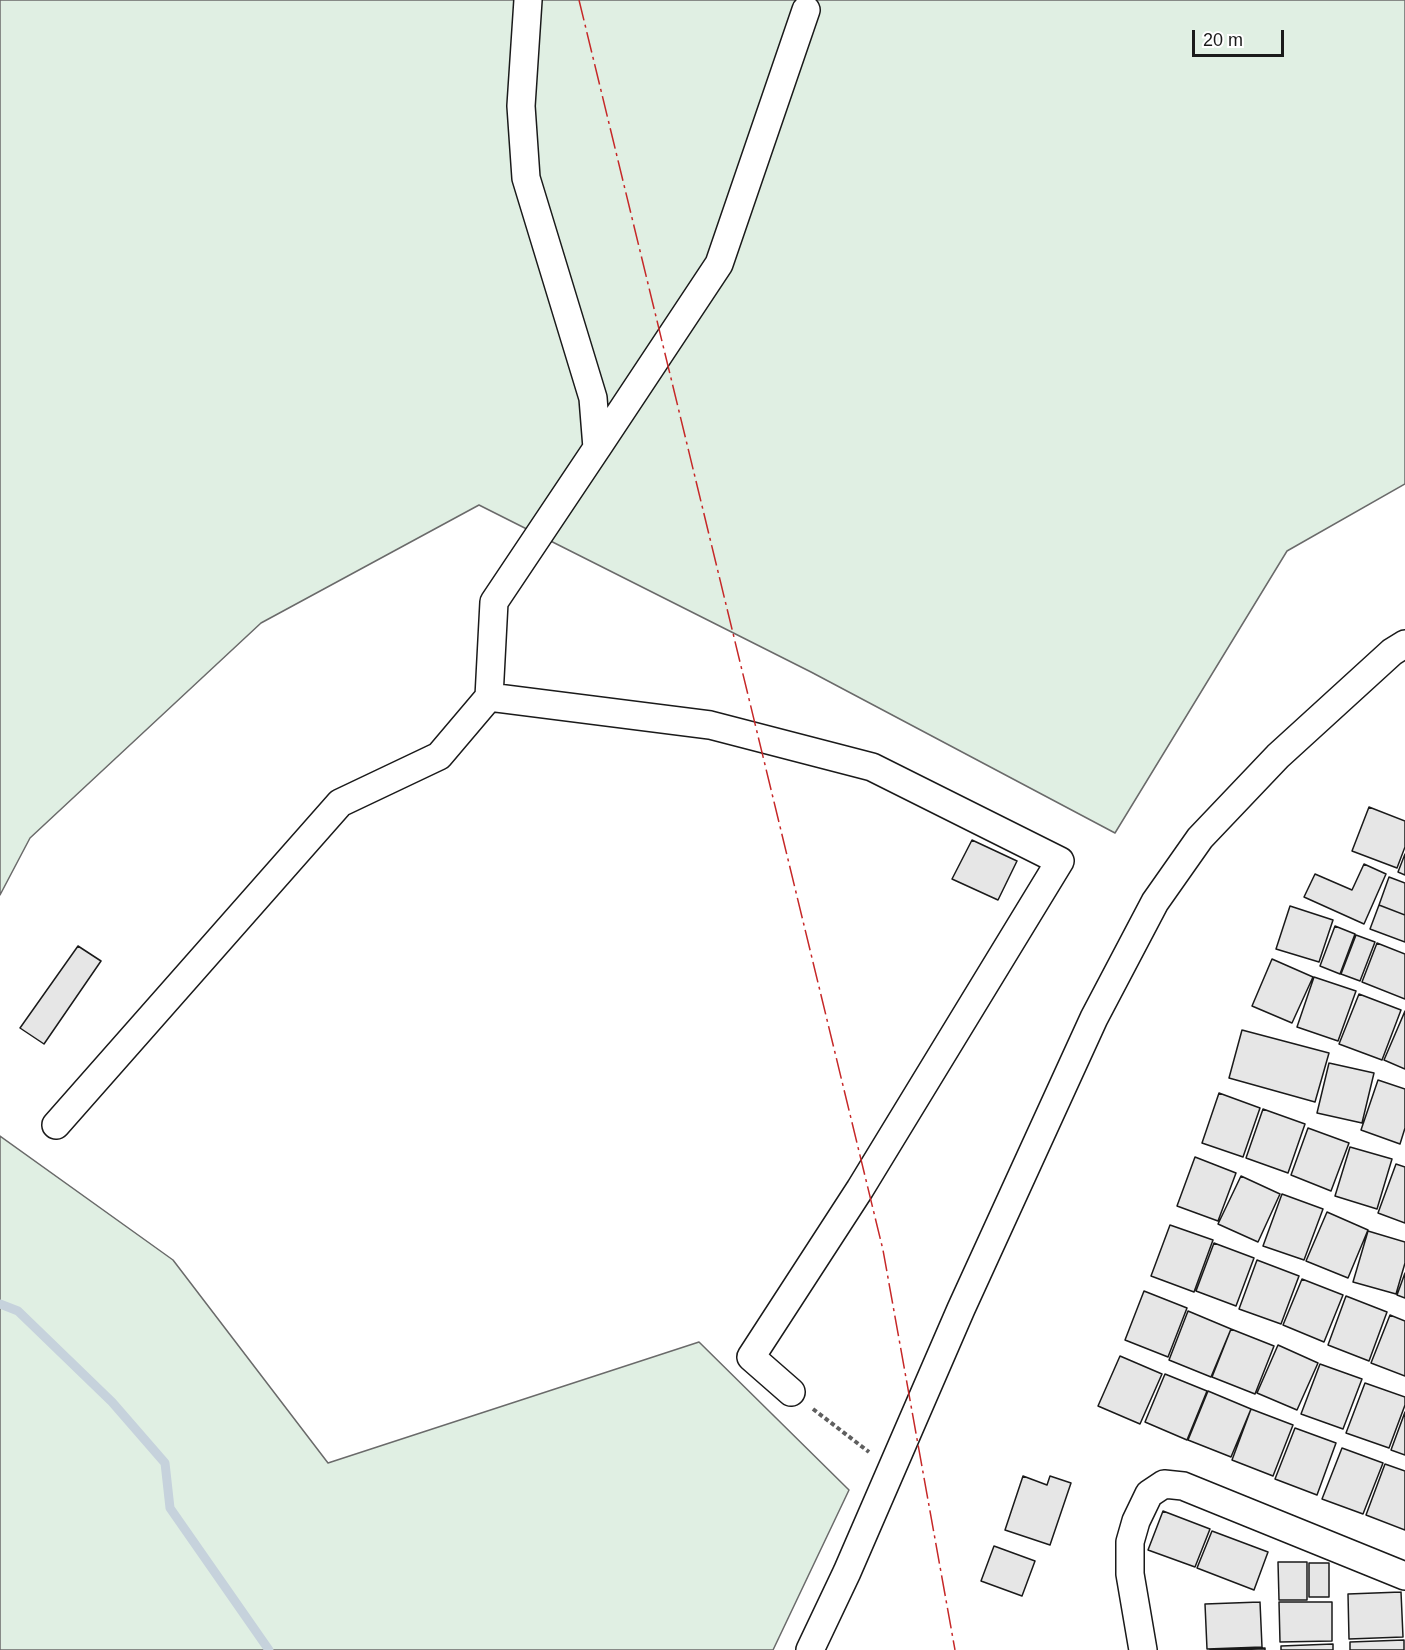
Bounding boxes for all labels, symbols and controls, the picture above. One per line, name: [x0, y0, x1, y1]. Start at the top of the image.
scale bar: [1195, 18, 1286, 56]
text: 20 m: [1203, 30, 1243, 50]

